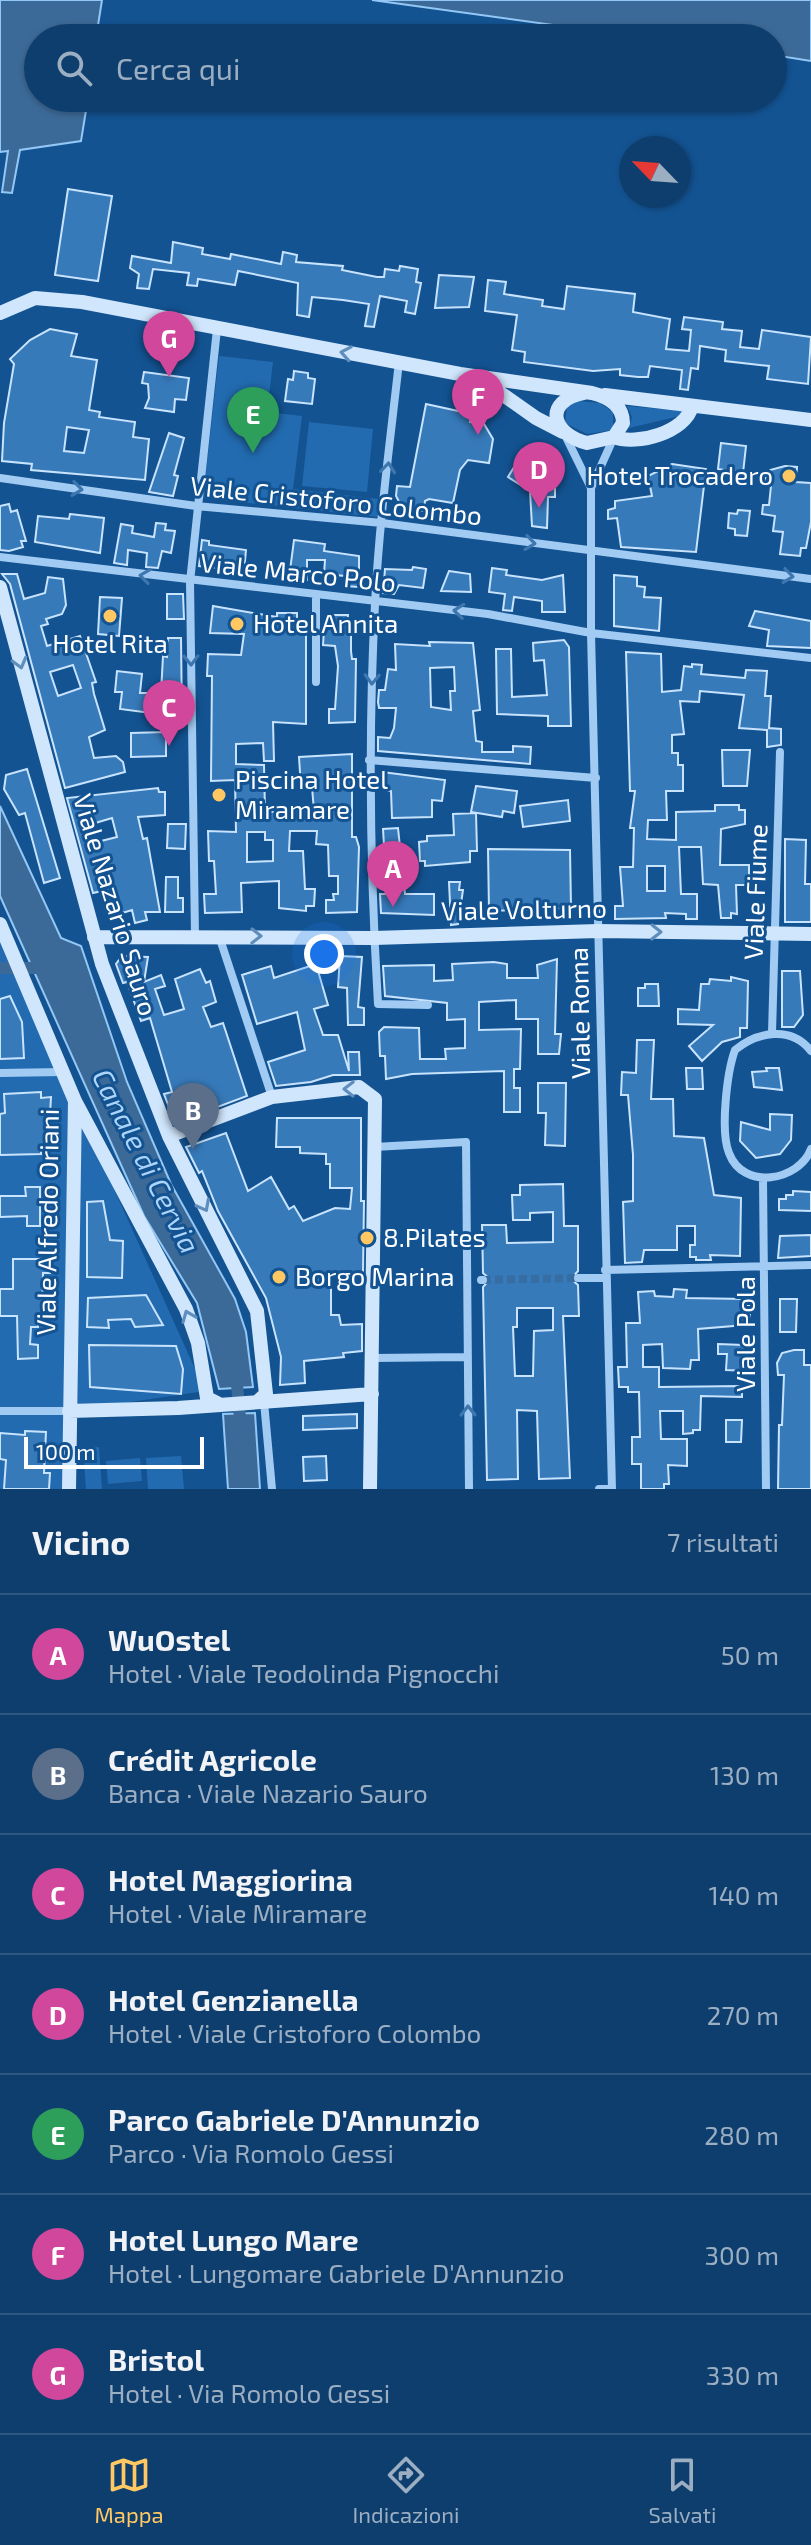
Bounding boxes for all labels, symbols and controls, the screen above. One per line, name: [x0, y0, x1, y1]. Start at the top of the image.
search box: [24, 24, 787, 112]
icon: search: [52, 46, 96, 90]
text: Cerca qui: [116, 50, 240, 86]
north arrow: [619, 136, 691, 208]
pin: G: [143, 311, 195, 377]
one-way arrow: [340, 345, 353, 362]
pin: F: [452, 369, 504, 435]
pin: E: [227, 387, 279, 453]
pin: D: [513, 442, 565, 508]
place label: Hotel Trocadero: [587, 459, 773, 490]
one-way arrow: [379, 461, 396, 474]
marker: Hotel Trocadero: [780, 467, 798, 485]
street label: Viale Cristoforo Colombo: [189, 469, 484, 530]
one-way arrow: [70, 480, 84, 497]
one-way arrow: [523, 534, 537, 551]
street label: Viale Marco Polo: [199, 546, 398, 597]
one-way arrow: [781, 567, 795, 584]
one-way arrow: [138, 568, 151, 585]
one-way arrow: [452, 602, 465, 619]
marker: Hotel Rita: [101, 607, 119, 625]
place label: Hotel Annita: [253, 607, 398, 638]
marker: Hotel Annita: [228, 615, 246, 633]
place label: Hotel Rita: [52, 627, 168, 658]
one-way arrow: [183, 654, 200, 667]
one-way arrow: [11, 655, 28, 669]
one-way arrow: [364, 673, 381, 686]
pin: C: [143, 680, 195, 746]
place label: Piscina Hotel Miramare: [235, 763, 388, 824]
marker: Piscina Hotel Miramare: [210, 786, 228, 804]
street label: Viale Nazario Sauro: [68, 790, 165, 1019]
street label: Viale Fiume: [737, 823, 772, 960]
pin: A: [367, 841, 419, 907]
street label: Viale Volturno: [441, 892, 607, 925]
one-way arrow: [650, 923, 663, 940]
one-way arrow: [250, 927, 263, 945]
your location: [304, 934, 344, 974]
street label: Viale Roma: [562, 947, 595, 1079]
water label: Canale di Cervia: [86, 1063, 208, 1258]
one-way arrow: [342, 1081, 354, 1098]
pin: B: [167, 1083, 219, 1149]
street label: Viale Alfredo Oriani: [29, 1108, 64, 1336]
one-way arrow: [194, 1197, 209, 1212]
place label: 8.Pilates: [383, 1221, 486, 1252]
marker: 8.Pilates: [358, 1229, 376, 1247]
place label: Borgo Marina: [295, 1260, 455, 1291]
marker: Borgo Marina: [270, 1268, 288, 1286]
street label: Viale Pola: [729, 1276, 760, 1392]
one-way arrow: [181, 1310, 198, 1324]
one-way arrow: [459, 1404, 477, 1417]
scale bar: [24, 1433, 204, 1469]
text: 100 m: [36, 1438, 95, 1464]
text: Vicino: [32, 1521, 130, 1562]
text: 7 risultati: [667, 1526, 779, 1557]
text: WuOstel: [108, 1621, 230, 1657]
text: A: [50, 1639, 66, 1670]
text: 50 m: [721, 1639, 779, 1670]
text: Hotel · Viale Teodolinda Pignocchi: [108, 1657, 499, 1688]
text: Crédit Agricole: [108, 1741, 317, 1777]
text: B: [50, 1759, 66, 1790]
text: 130 m: [710, 1759, 779, 1790]
text: Banca · Viale Nazario Sauro: [108, 1777, 428, 1808]
text: Hotel Maggiorina: [108, 1861, 353, 1897]
text: C: [50, 1879, 66, 1910]
text: 140 m: [708, 1879, 779, 1910]
text: Hotel · Viale Miramare: [108, 1897, 367, 1928]
text: Hotel Genzianella: [108, 1981, 359, 2017]
text: D: [49, 1999, 67, 2030]
text: 270 m: [707, 1999, 779, 2030]
text: Hotel · Viale Cristoforo Colombo: [108, 2017, 481, 2048]
text: Parco Gabriele D'Annunzio: [108, 2101, 480, 2137]
text: E: [50, 2119, 66, 2150]
text: 280 m: [704, 2119, 779, 2150]
text: Parco · Via Romolo Gessi: [108, 2137, 394, 2168]
text: Hotel Lungo Mare: [108, 2221, 359, 2257]
text: F: [51, 2239, 65, 2270]
text: 300 m: [705, 2239, 779, 2270]
text: Hotel · Lungomare Gabriele D'Annunzio: [108, 2257, 564, 2288]
text: Bristol: [108, 2341, 204, 2377]
text: G: [50, 2359, 66, 2390]
text: 330 m: [706, 2359, 779, 2390]
text: Hotel · Via Romolo Gessi: [108, 2377, 390, 2408]
tab: Mappa: [95, 2453, 164, 2527]
tab: Indicazioni: [353, 2453, 459, 2527]
tab: Salvati: [649, 2453, 716, 2527]

